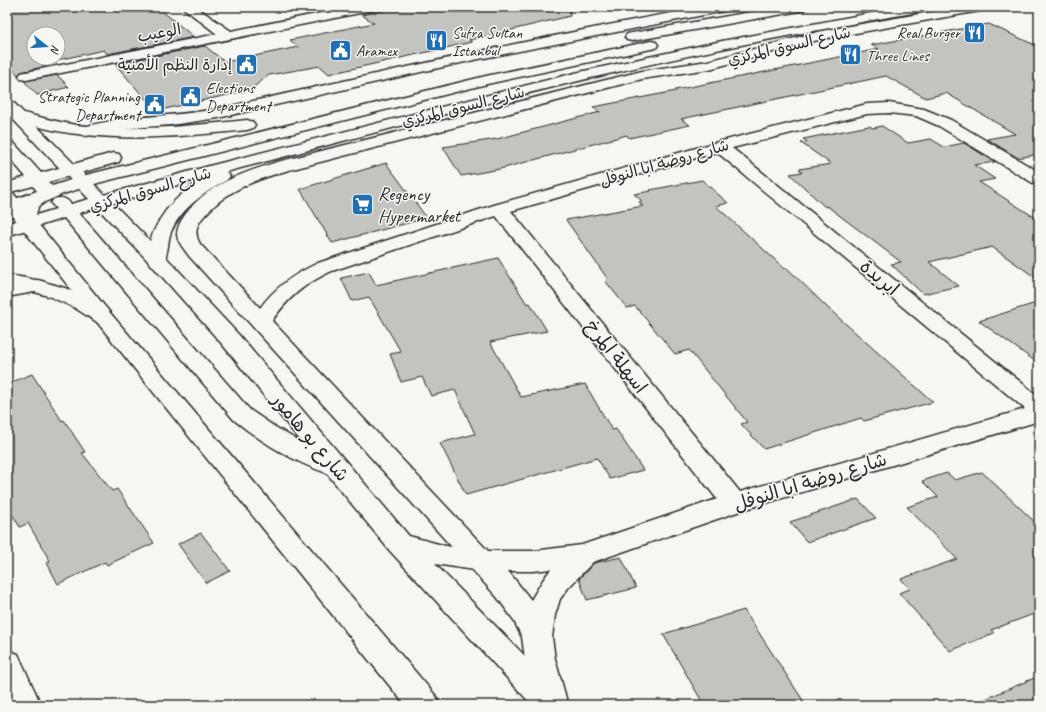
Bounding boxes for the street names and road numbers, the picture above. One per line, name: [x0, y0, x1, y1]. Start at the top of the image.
street label: الوعيب: [136, 19, 183, 47]
street label: شارع السوق المركزي: [726, 22, 853, 71]
street label: شارع السوق المركزي: [400, 82, 527, 133]
street label: شارع روضة ابا النوفل: [597, 135, 732, 192]
street label: شارع السوق المركزي: [87, 163, 214, 218]
street label: ابريدة: [855, 254, 904, 301]
street label: اسهلة المرخ: [580, 315, 653, 399]
street label: شارع بو هامور: [264, 387, 354, 487]
street label: شارع روضة ابا النوفل: [731, 447, 890, 518]

